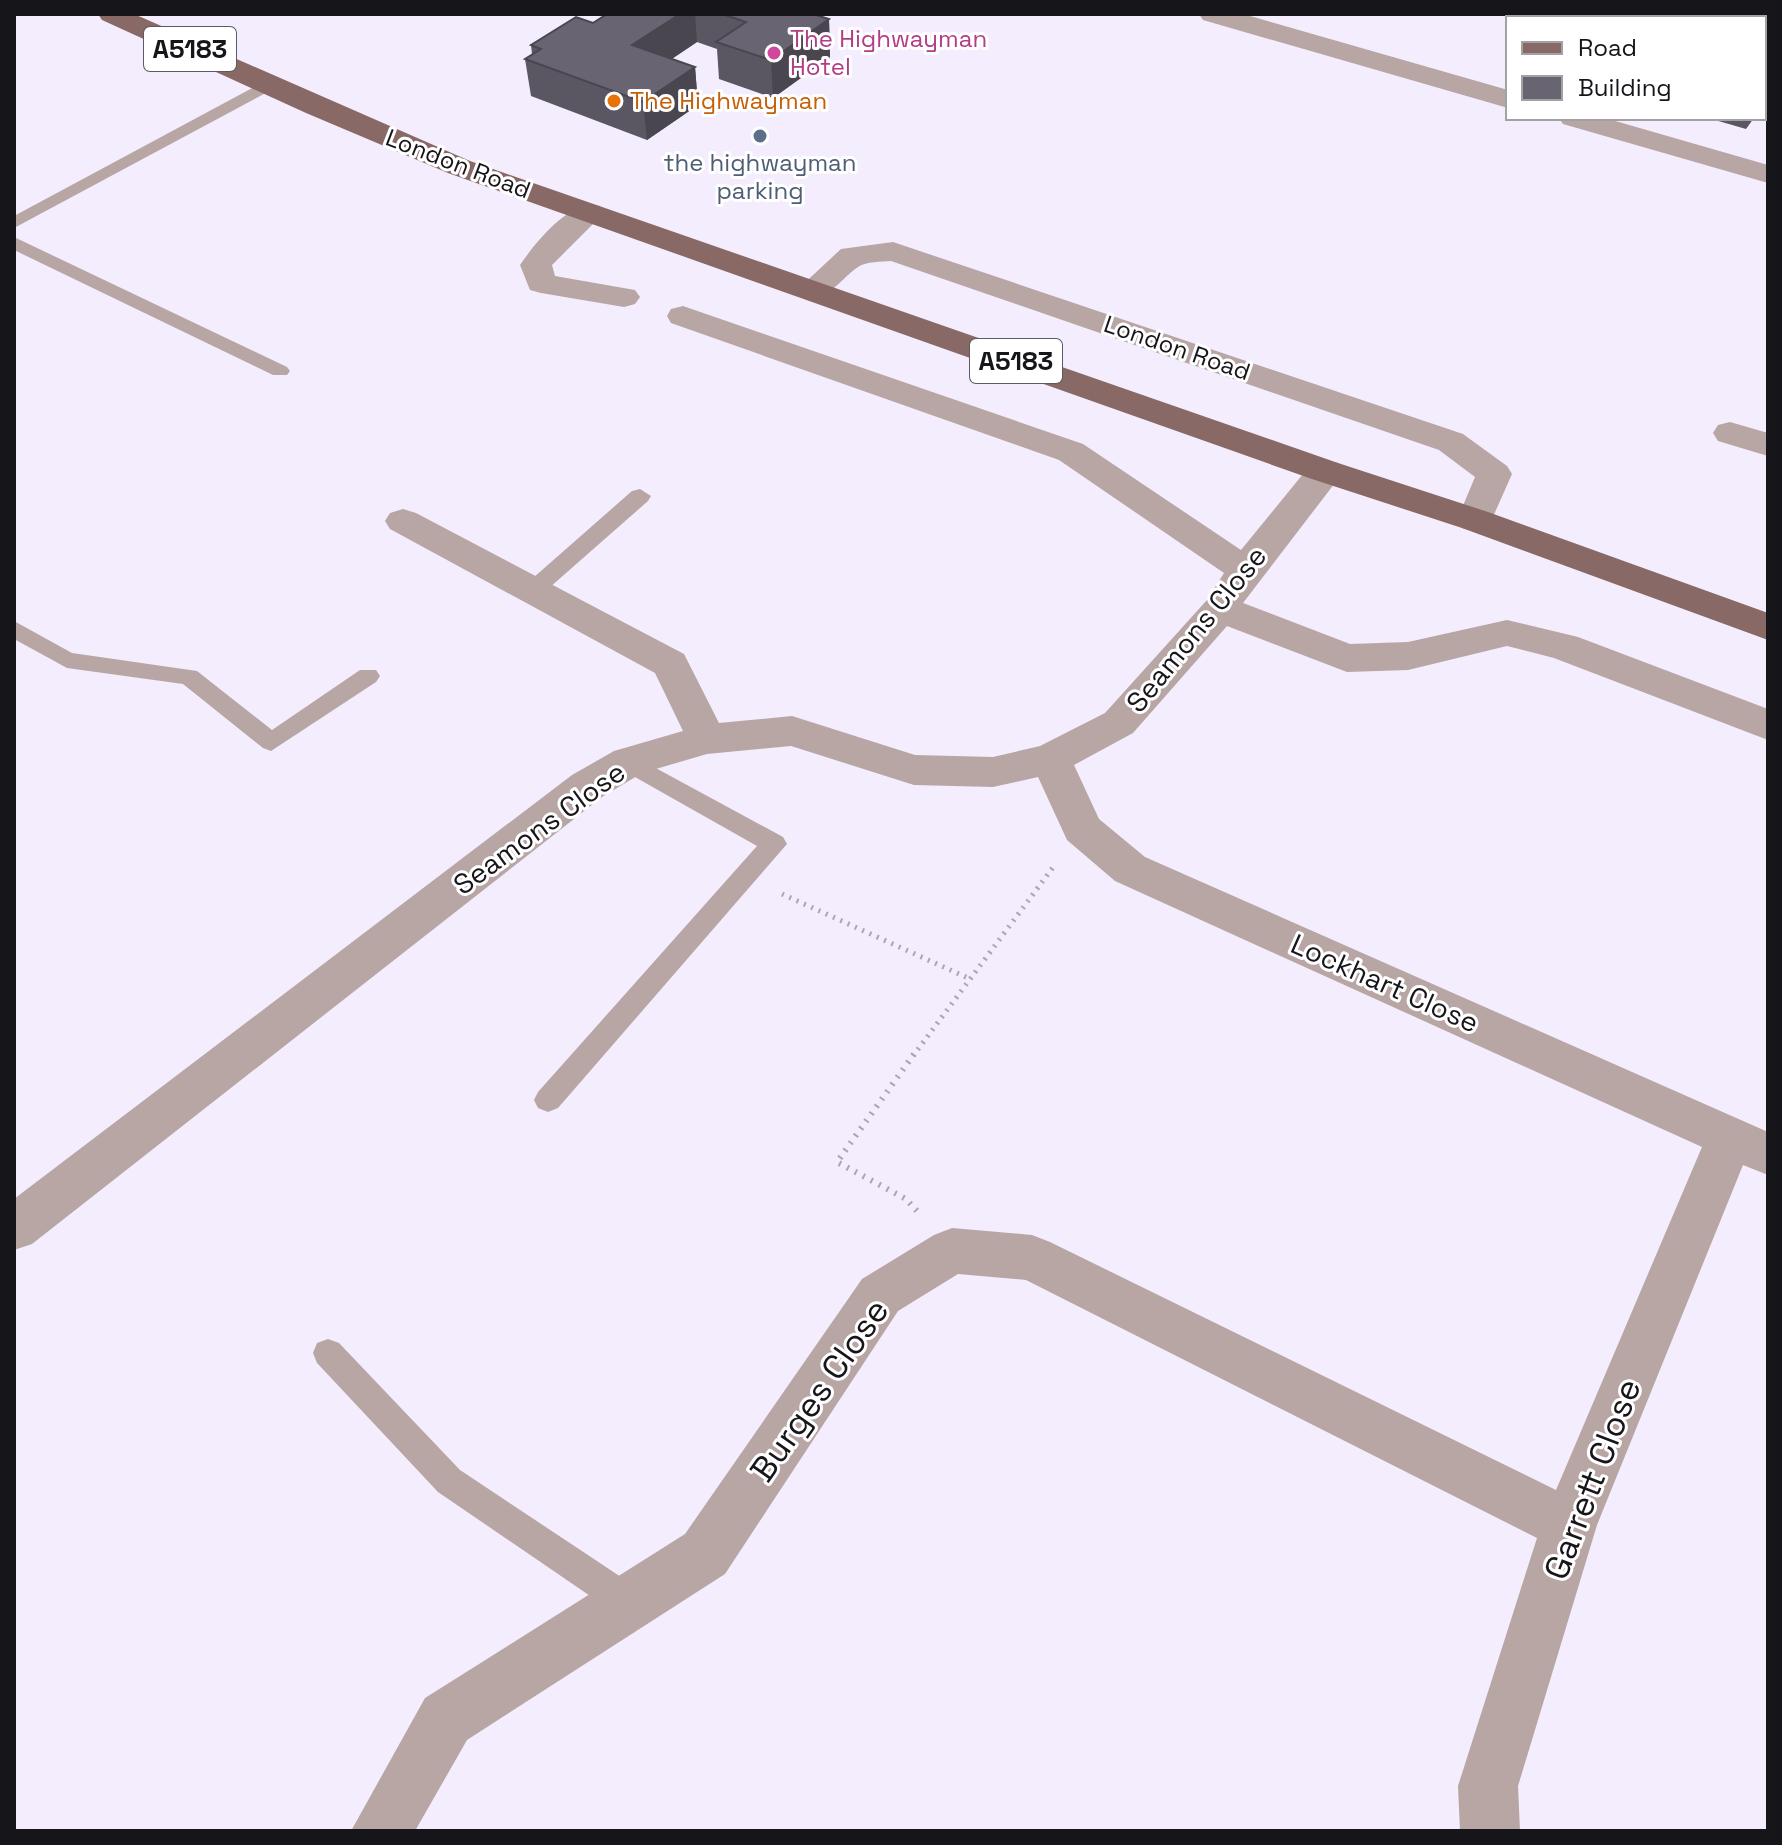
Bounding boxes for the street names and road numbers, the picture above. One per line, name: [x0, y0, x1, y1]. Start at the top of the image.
road number: A5183: [144, 27, 236, 71]
street label: London Road: [381, 122, 535, 205]
street label: London Road: [1100, 308, 1254, 387]
road number: A5183: [970, 339, 1062, 383]
street label: Seamons Close: [1118, 538, 1274, 720]
street label: Seamons Close: [446, 754, 632, 902]
street label: Lockhart Close: [1286, 926, 1484, 1040]
street label: Burges Close: [741, 1291, 898, 1490]
street label: Garrett Close: [1534, 1373, 1650, 1586]

